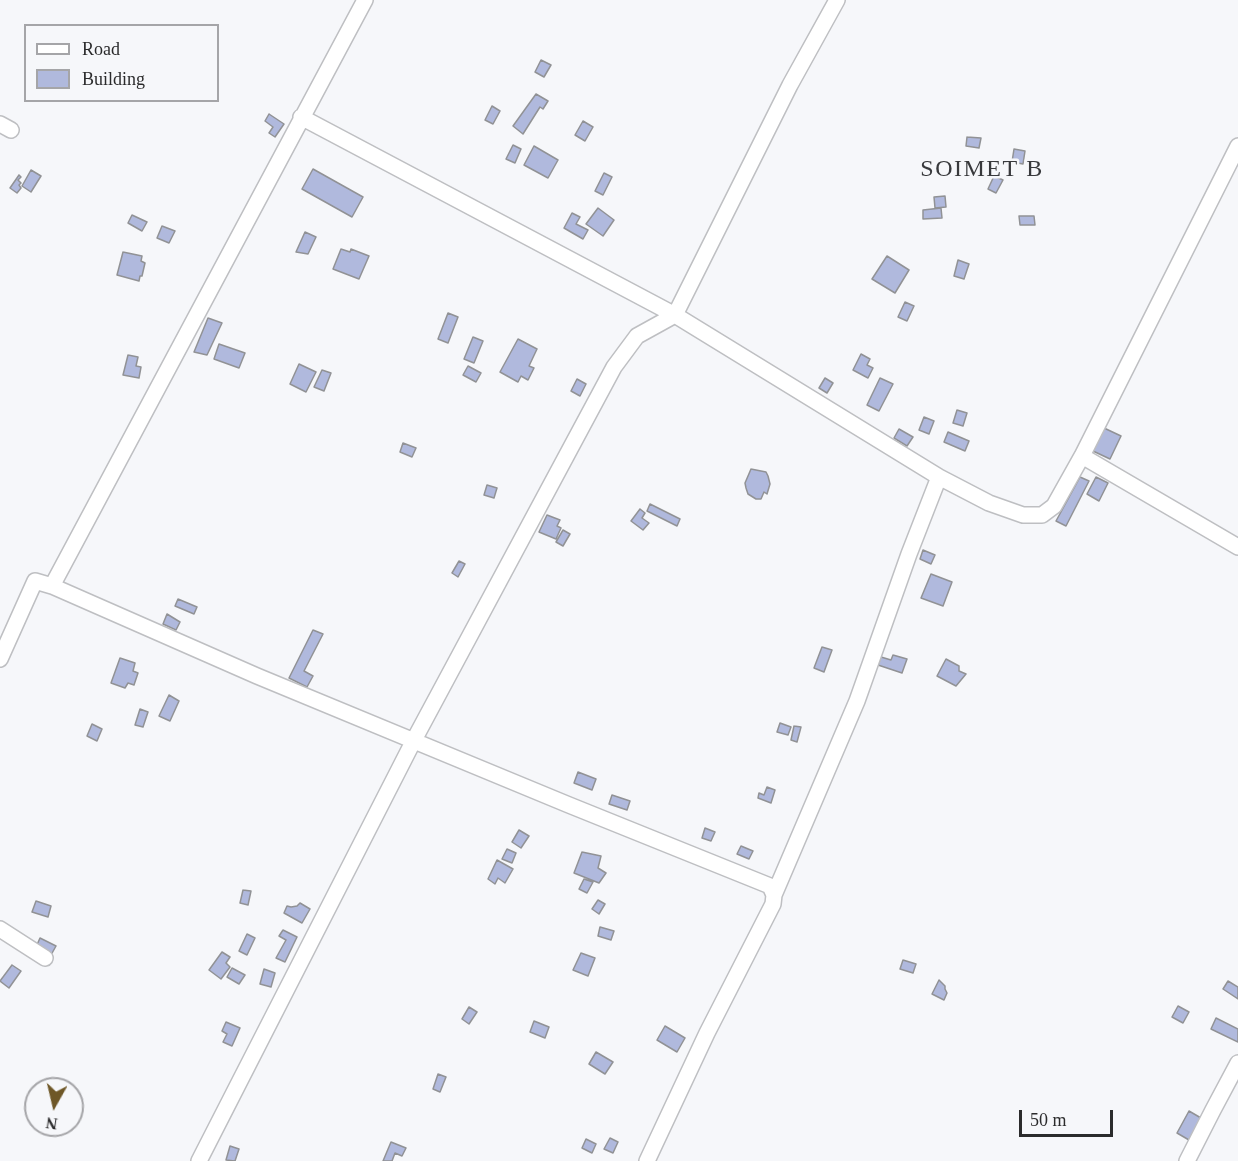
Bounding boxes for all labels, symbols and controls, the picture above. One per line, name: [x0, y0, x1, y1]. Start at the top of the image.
legend: [24, 24, 219, 102]
text: Road: [82, 39, 120, 59]
text: Building: [82, 69, 145, 89]
district label: SOIMET B: [920, 156, 1044, 184]
north arrow: [24, 1077, 84, 1137]
scale bar: [1022, 1098, 1116, 1136]
text: 50 m: [1030, 1110, 1067, 1130]
text: N: [45, 1114, 59, 1133]

